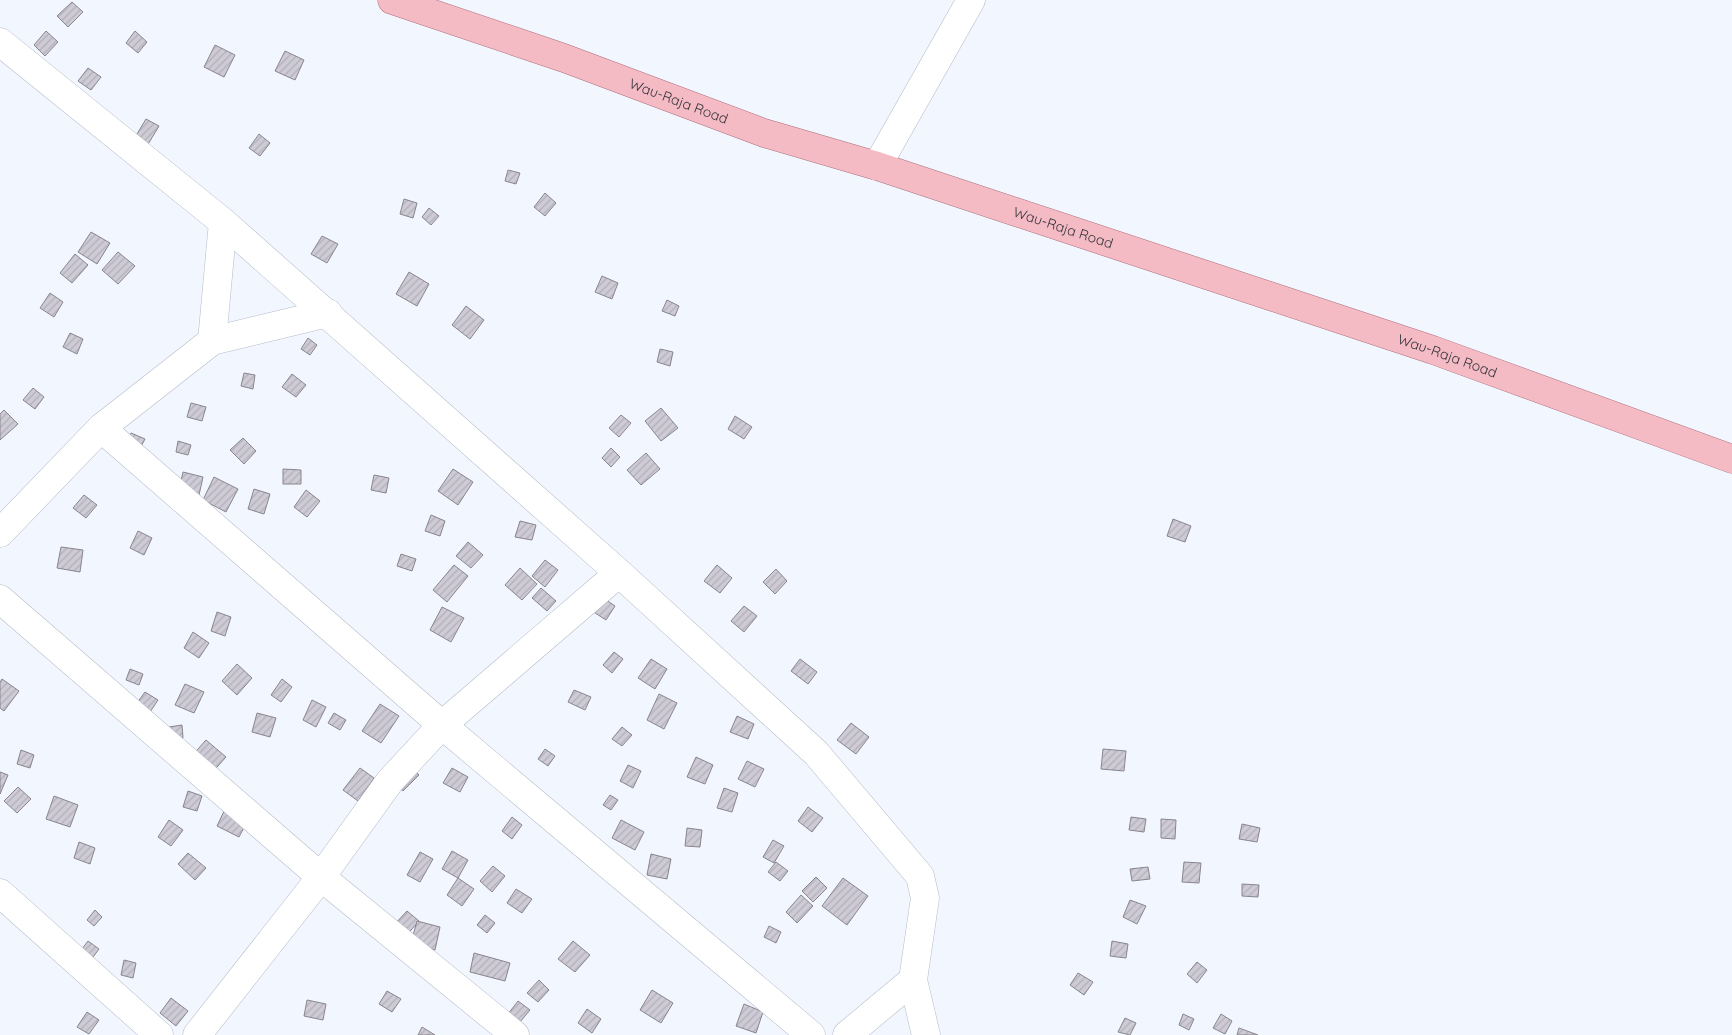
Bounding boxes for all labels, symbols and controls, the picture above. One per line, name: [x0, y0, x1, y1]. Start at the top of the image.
street label: Wau-Raja Road: [627, 74, 731, 128]
street label: Wau-Raja Road: [1011, 203, 1115, 253]
street label: Wau-Raja Road: [1396, 330, 1499, 382]

